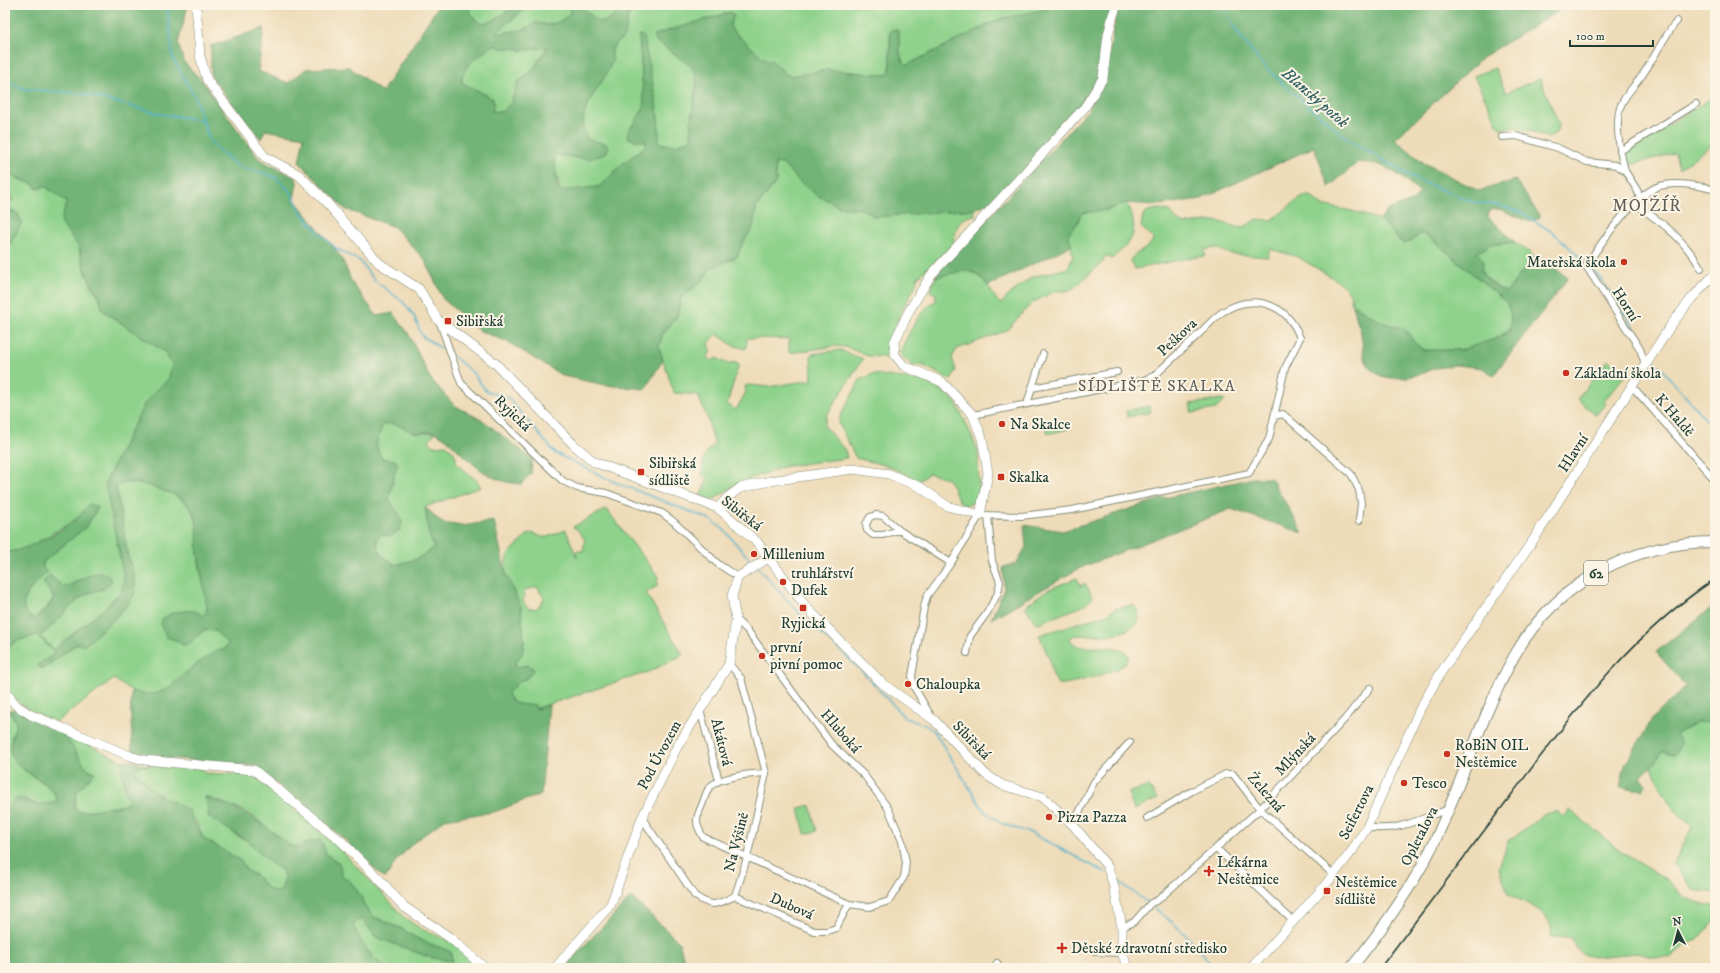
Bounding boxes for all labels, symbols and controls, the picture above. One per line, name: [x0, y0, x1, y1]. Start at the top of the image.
scale bar: [1570, 22, 1653, 48]
text: 100 m: [1576, 29, 1605, 44]
water label: Blanský potok: [1277, 63, 1353, 132]
district label: MOJŽÍŘ: [1612, 194, 1682, 217]
place label: Mateřská škola: [1527, 253, 1617, 272]
marker: Mateřská škola: [1619, 257, 1629, 267]
street label: Horní: [1608, 284, 1644, 326]
place label: Sibiřská: [456, 312, 504, 331]
street label: Peškova: [1154, 314, 1202, 360]
marker: Sibiřská: [443, 316, 453, 326]
place label: Základní škola: [1574, 364, 1662, 383]
marker: Základní škola: [1561, 368, 1571, 378]
district label: SÍDLIŠTĚ SKALKA: [1078, 376, 1236, 396]
street label: K Haldě: [1651, 390, 1699, 441]
street label: Ryjická: [490, 391, 536, 436]
place label: Na Skalce: [1010, 415, 1070, 434]
marker: Na Skalce: [997, 419, 1007, 429]
street label: Hlavní: [1554, 430, 1593, 476]
place label: Sibiřská sídliště: [649, 454, 697, 490]
marker: Sibiřská sídliště: [636, 467, 646, 477]
place label: Skalka: [1009, 468, 1050, 487]
marker: Skalka: [996, 472, 1006, 482]
street label: Sibiřská: [717, 491, 767, 536]
place label: Millenium: [762, 545, 825, 564]
marker: Millenium: [749, 549, 759, 559]
road number: 62: [1584, 561, 1608, 585]
place label: truhlářství Dufek: [791, 564, 854, 600]
marker: truhlářství Dufek: [778, 577, 788, 587]
marker: Ryjická: [798, 603, 808, 613]
place label: Ryjická: [781, 614, 826, 633]
place label: první pivní pomoc: [769, 638, 843, 674]
marker: první pivní pomoc: [757, 651, 767, 661]
place label: Chaloupka: [916, 675, 981, 694]
marker: Chaloupka: [903, 679, 913, 689]
street label: Hluboká: [816, 705, 865, 758]
street label: Akátová: [706, 716, 737, 769]
street label: Pod Úvozem: [632, 717, 686, 793]
street label: Sibiřská: [948, 717, 995, 764]
street label: Mlýnská: [1271, 728, 1320, 780]
place label: RoBiN OIL Neštěmice: [1455, 736, 1529, 772]
marker: RoBiN OIL Neštěmice: [1442, 749, 1452, 759]
street label: Železná: [1243, 768, 1289, 817]
place label: Tesco: [1412, 774, 1447, 793]
marker: Tesco: [1399, 778, 1409, 788]
street label: Seifertova: [1334, 781, 1379, 843]
street label: Opletalova: [1396, 803, 1443, 869]
place label: Pizza Pazza: [1057, 808, 1127, 827]
street label: Na Výšině: [720, 810, 753, 874]
marker: Pizza Pazza: [1044, 812, 1054, 822]
place label: Lékárna Neštěmice: [1217, 853, 1279, 889]
marker: Lékárna Neštěmice: [1204, 866, 1214, 876]
place label: Neštěmice sídliště: [1335, 873, 1397, 909]
marker: Neštěmice sídliště: [1322, 886, 1332, 896]
street label: Dubová: [767, 888, 817, 925]
north arrow: [1658, 911, 1698, 951]
text: N: [1672, 915, 1682, 929]
place label: Dětské zdravotní středisko: [1071, 939, 1227, 958]
marker: Dětské zdravotní středisko: [1056, 942, 1068, 954]

